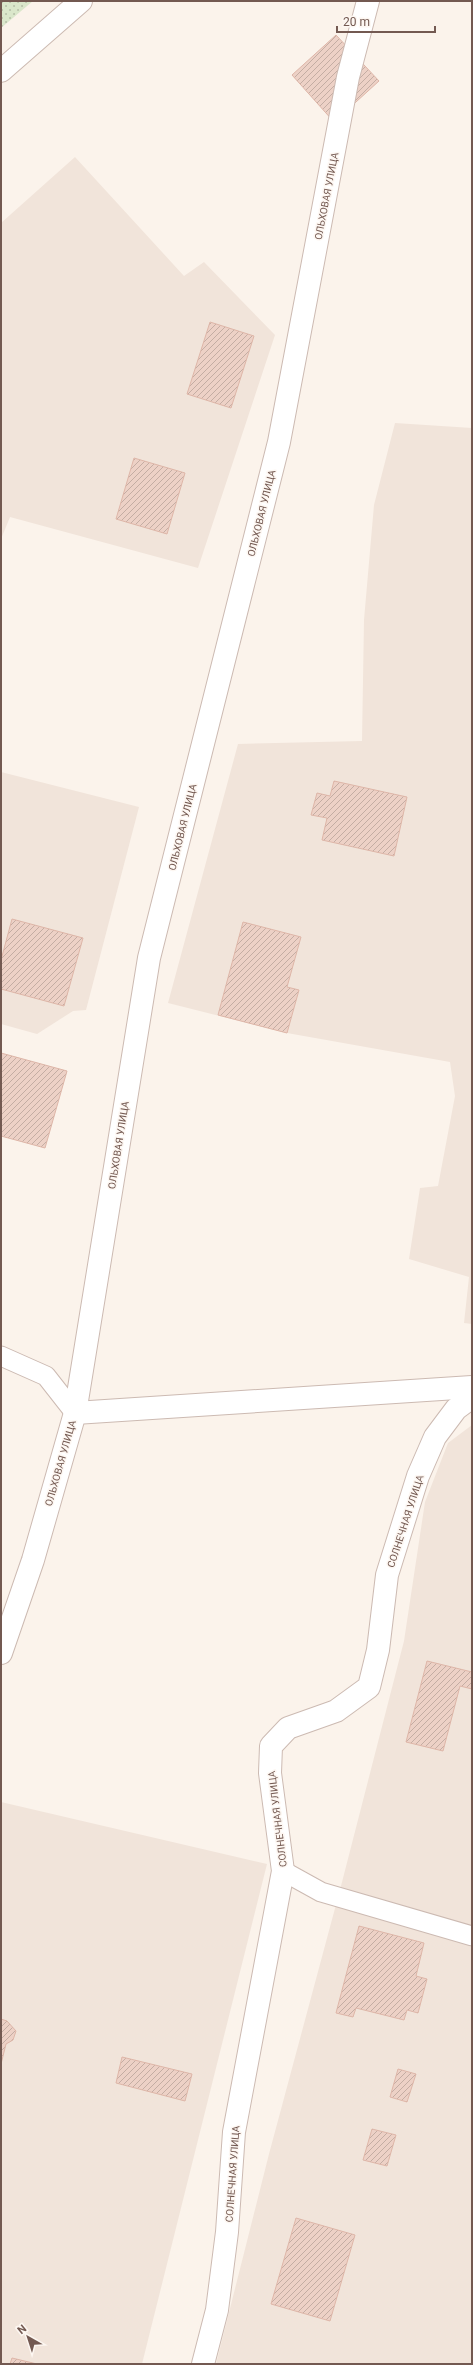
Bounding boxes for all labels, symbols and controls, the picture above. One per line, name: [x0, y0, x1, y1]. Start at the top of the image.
scale bar: [337, 8, 435, 34]
text: 20 m: [343, 15, 370, 29]
street label: ОЛЬХОВАЯ УЛИЦА: [313, 151, 340, 241]
street label: ОЛЬХОВАЯ УЛИЦА: [245, 468, 278, 558]
street label: ОЛЬХОВАЯ УЛИЦА: [166, 782, 199, 872]
street label: ОЛЬХОВАЯ УЛИЦА: [106, 1100, 131, 1190]
street label: ОЛЬХОВАЯ УЛИЦА: [43, 1418, 78, 1507]
street label: СОЛНЕЧНАЯ УЛИЦА: [385, 1473, 426, 1569]
street label: СОЛНЕЧНАЯ УЛИЦА: [266, 1770, 289, 1868]
street label: СОЛНЕЧНАЯ УЛИЦА: [224, 2125, 241, 2223]
north arrow: [8, 2317, 48, 2357]
text: N: [15, 2322, 29, 2337]

